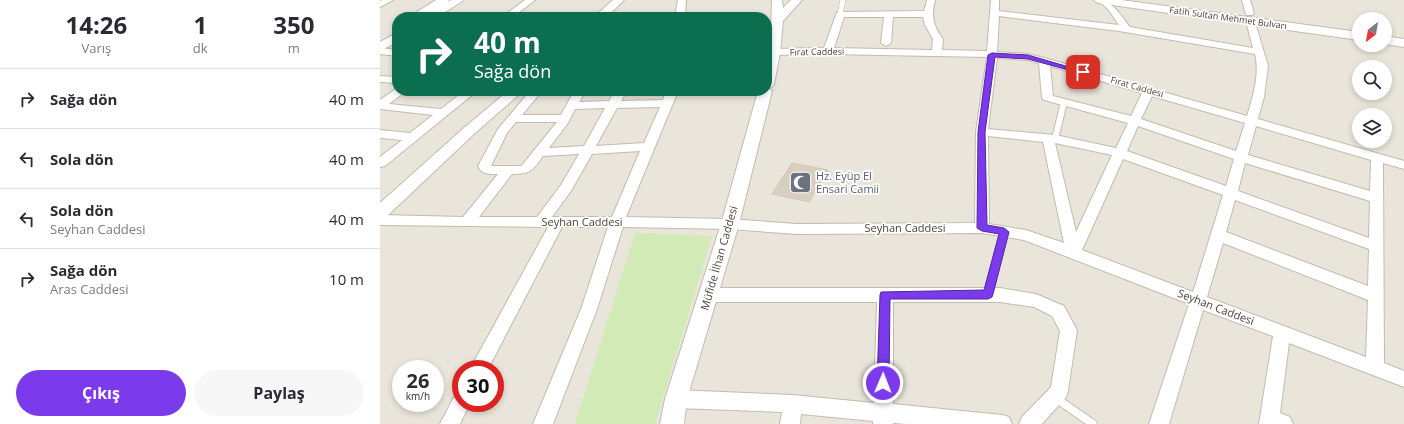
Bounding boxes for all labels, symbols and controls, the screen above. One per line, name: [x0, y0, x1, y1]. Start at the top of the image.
street label: Fatih Sultan Mehmet Bulvarı: [1169, 3, 1288, 32]
text: 14:26: [66, 8, 127, 41]
text: 1: [193, 8, 207, 41]
text: 350: [273, 8, 314, 41]
north arrow: [1352, 12, 1392, 52]
map controls: [1352, 12, 1392, 148]
text: 40 m: [474, 23, 541, 61]
icon: right: [408, 28, 460, 80]
text: Varış: [82, 39, 111, 57]
text: dk: [193, 39, 208, 57]
text: m: [288, 39, 300, 57]
street label: Fırat Caddesi: [790, 45, 844, 58]
pin: [1066, 55, 1100, 89]
text: Sağa dön: [474, 59, 551, 83]
button: search: [1352, 60, 1392, 100]
icon: arrive: [1072, 61, 1094, 83]
street label: Fırat Caddesi: [1109, 73, 1165, 100]
icon: right: [16, 88, 38, 110]
text: Sağa dön: [50, 89, 117, 109]
text: 40 m: [329, 89, 364, 109]
button: layers: [1352, 108, 1392, 148]
icon: left: [16, 148, 38, 170]
text: Sola dön: [50, 149, 114, 169]
text: 40 m: [329, 149, 364, 169]
place label: Hz. Eyüp El Ensari Camii: [816, 168, 879, 196]
mosque icon: Hz. Eyüp El Ensari Camii: [787, 169, 813, 195]
text: Sola dön: [50, 200, 114, 220]
street label: Müfide İlhan Caddesi: [696, 204, 741, 312]
icon: left: [16, 208, 38, 230]
text: 40 m: [329, 209, 364, 229]
street label: Seyhan Caddesi: [542, 214, 622, 229]
text: Seyhan Caddesi: [50, 220, 146, 238]
street label: Seyhan Caddesi: [865, 220, 945, 235]
text: Sağa dön: [50, 260, 117, 280]
icon: right: [16, 268, 38, 290]
text: 10 m: [329, 269, 364, 289]
text: Aras Caddesi: [50, 280, 128, 298]
street label: Seyhan Caddesi: [1176, 285, 1257, 328]
speed limit sign: 30: [452, 360, 504, 412]
position arrow: [862, 362, 904, 404]
text: 26: [407, 367, 429, 394]
button: Çıkış: [16, 370, 186, 416]
button: Paylaş: [194, 370, 364, 416]
text: km/h: [406, 389, 430, 403]

